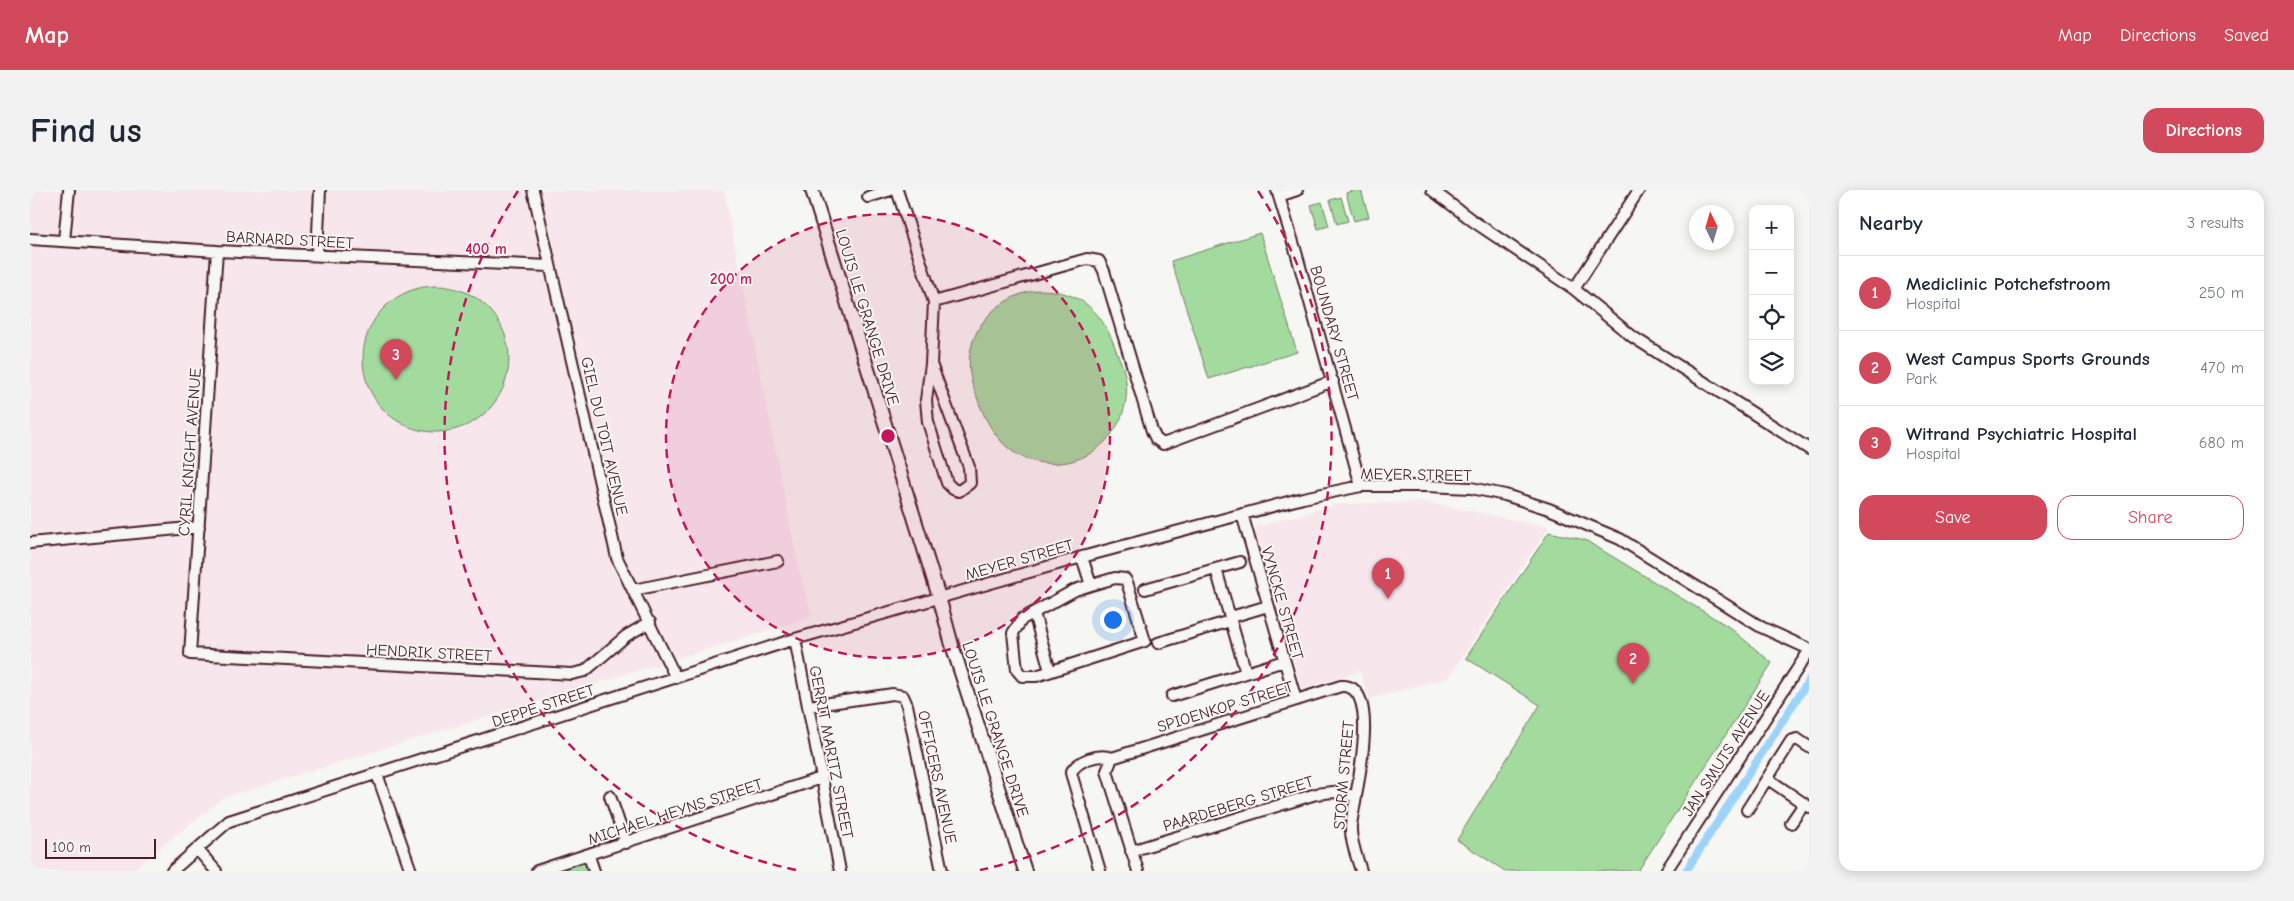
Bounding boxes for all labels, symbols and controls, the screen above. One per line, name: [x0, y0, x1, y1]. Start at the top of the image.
text: Map: [25, 21, 69, 49]
text: Map: [2058, 25, 2092, 46]
text: Directions: [2120, 25, 2196, 46]
text: Saved: [2224, 25, 2269, 46]
button: Directions: [2143, 108, 2264, 153]
text: Find us: [30, 110, 142, 151]
north arrow: [1689, 205, 1734, 250]
map controls: [1749, 205, 1794, 385]
button: +: [1749, 205, 1794, 250]
text: Nearby: [1859, 211, 1923, 235]
text: 3 results: [2187, 214, 2244, 232]
street label: LOUIS LE GRANGE DRIVE: [832, 227, 903, 408]
street label: BARNARD STREET: [226, 228, 355, 252]
text: 400 m: [465, 240, 507, 258]
button: −: [1749, 250, 1794, 295]
street label: BOUNDARY STREET: [1306, 264, 1362, 404]
text: 200 m: [710, 270, 752, 288]
text: Mediclinic Potchefstroom: [1906, 273, 2111, 295]
text: 1: [1872, 284, 1878, 302]
text: 250 m: [2199, 284, 2244, 302]
button: locate: [1749, 295, 1794, 340]
text: Hospital: [1906, 295, 1961, 313]
pin: 3: [380, 339, 412, 380]
button: layers: [1749, 340, 1794, 385]
text: West Campus Sports Grounds: [1906, 348, 2150, 370]
street label: GIEL DU TOIT AVENUE: [577, 355, 631, 518]
text: 2: [1871, 359, 1879, 377]
text: 470 m: [2200, 359, 2244, 377]
street label: CYRIL KNIGHT AVENUE: [175, 367, 205, 537]
text: Park: [1906, 370, 1937, 388]
text: Witrand Psychiatric Hospital: [1906, 423, 2137, 445]
centre of rings: [879, 427, 897, 445]
text: 3: [1871, 434, 1879, 452]
text: 680 m: [2199, 434, 2244, 452]
text: Hospital: [1906, 445, 1961, 463]
street label: MEYER STREET: [1360, 465, 1473, 485]
button: Save: [1859, 495, 2047, 540]
button: Share: [2057, 495, 2244, 540]
street label: MEYER STREET: [963, 536, 1076, 584]
street label: VYNCKE STREET: [1257, 545, 1307, 662]
pin: 1: [1372, 558, 1404, 599]
your location: [1100, 607, 1126, 633]
street label: LOUIS LE GRANGE DRIVE: [958, 639, 1032, 820]
street label: HENDRIK STREET: [365, 641, 493, 665]
pin: 2: [1617, 643, 1649, 684]
street label: GERRIT MARITZ STREET: [805, 664, 857, 841]
street label: SPIOENKOP STREET: [1155, 677, 1296, 736]
street label: DEPPE STREET: [490, 681, 598, 731]
street label: JAN SMUTS AVENUE: [1678, 687, 1773, 820]
street label: OFFICERS AVENUE: [914, 709, 960, 846]
street label: STORM STREET: [1330, 719, 1358, 830]
street label: PAARDEBERG STREET: [1161, 772, 1316, 835]
street label: MICHAEL HEYNS STREET: [586, 775, 766, 849]
scale bar: [45, 836, 156, 859]
text: 100 m: [52, 839, 91, 856]

